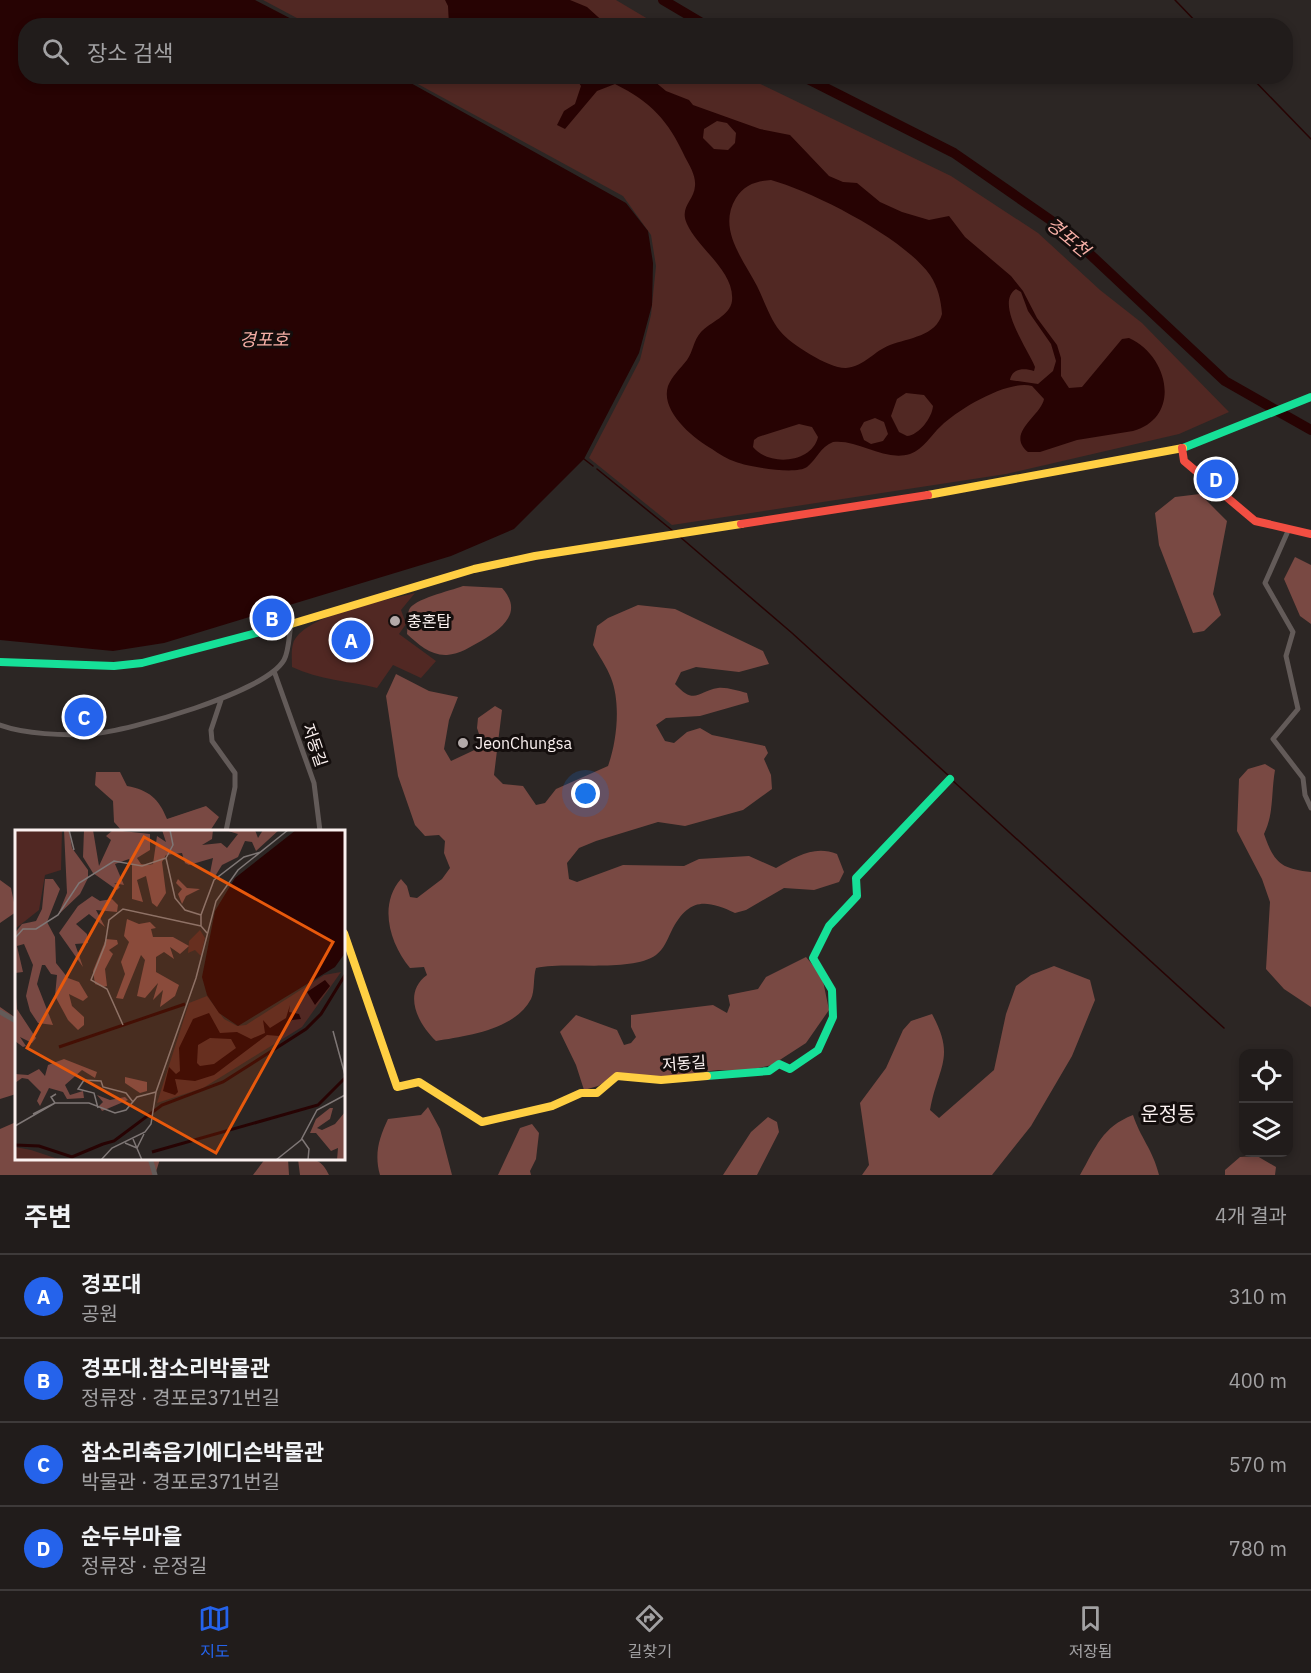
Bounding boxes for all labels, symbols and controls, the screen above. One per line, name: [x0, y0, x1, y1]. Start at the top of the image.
search box: [18, 18, 1293, 84]
icon: search: [39, 35, 72, 68]
text: 장소 검색: [87, 38, 173, 67]
water label: 경포천: [1042, 212, 1096, 263]
water label: 경포호: [239, 328, 290, 351]
pin: D: [1196, 456, 1236, 502]
pin: B: [252, 596, 292, 640]
place label: 충혼탑: [407, 611, 451, 631]
marker: 충혼탑: [388, 614, 402, 628]
pin: A: [332, 618, 370, 662]
pin: C: [64, 694, 104, 740]
street label: 저동길: [298, 721, 332, 769]
place label: JeonChungsa: [475, 733, 572, 753]
marker: JeonChungsa: [456, 736, 470, 750]
your location: [571, 779, 600, 808]
inset map: [15, 830, 345, 1160]
map controls: [1239, 1049, 1293, 1157]
button: locate: [1239, 1049, 1293, 1103]
street label: 저동길: [661, 1051, 707, 1075]
district label: 운정동: [1140, 1100, 1196, 1127]
button: layers: [1239, 1103, 1293, 1157]
text: 주변: [24, 1199, 72, 1233]
text: 4개 결과: [1215, 1202, 1287, 1229]
text: 경포대: [81, 1269, 142, 1298]
text: A: [37, 1283, 50, 1310]
text: 310 m: [1229, 1283, 1287, 1310]
text: 공원: [81, 1300, 118, 1327]
text: 경포대.참소리박물관: [81, 1353, 270, 1382]
text: B: [37, 1367, 50, 1394]
text: 400 m: [1229, 1367, 1287, 1394]
text: 정류장 · 경포로371번길: [81, 1384, 280, 1411]
text: 참소리축음기에디슨박물관: [81, 1437, 324, 1466]
text: C: [37, 1451, 50, 1478]
text: 570 m: [1229, 1451, 1287, 1478]
text: 박물관 · 경포로371번길: [81, 1468, 280, 1495]
text: 순두부마을: [81, 1521, 182, 1550]
text: D: [37, 1535, 50, 1562]
text: 780 m: [1229, 1535, 1287, 1562]
text: 정류장 · 운정길: [81, 1552, 207, 1579]
tab: 지도: [198, 1602, 231, 1662]
tab: 길찾기: [628, 1602, 672, 1662]
tab: 저장됨: [1069, 1602, 1113, 1662]

